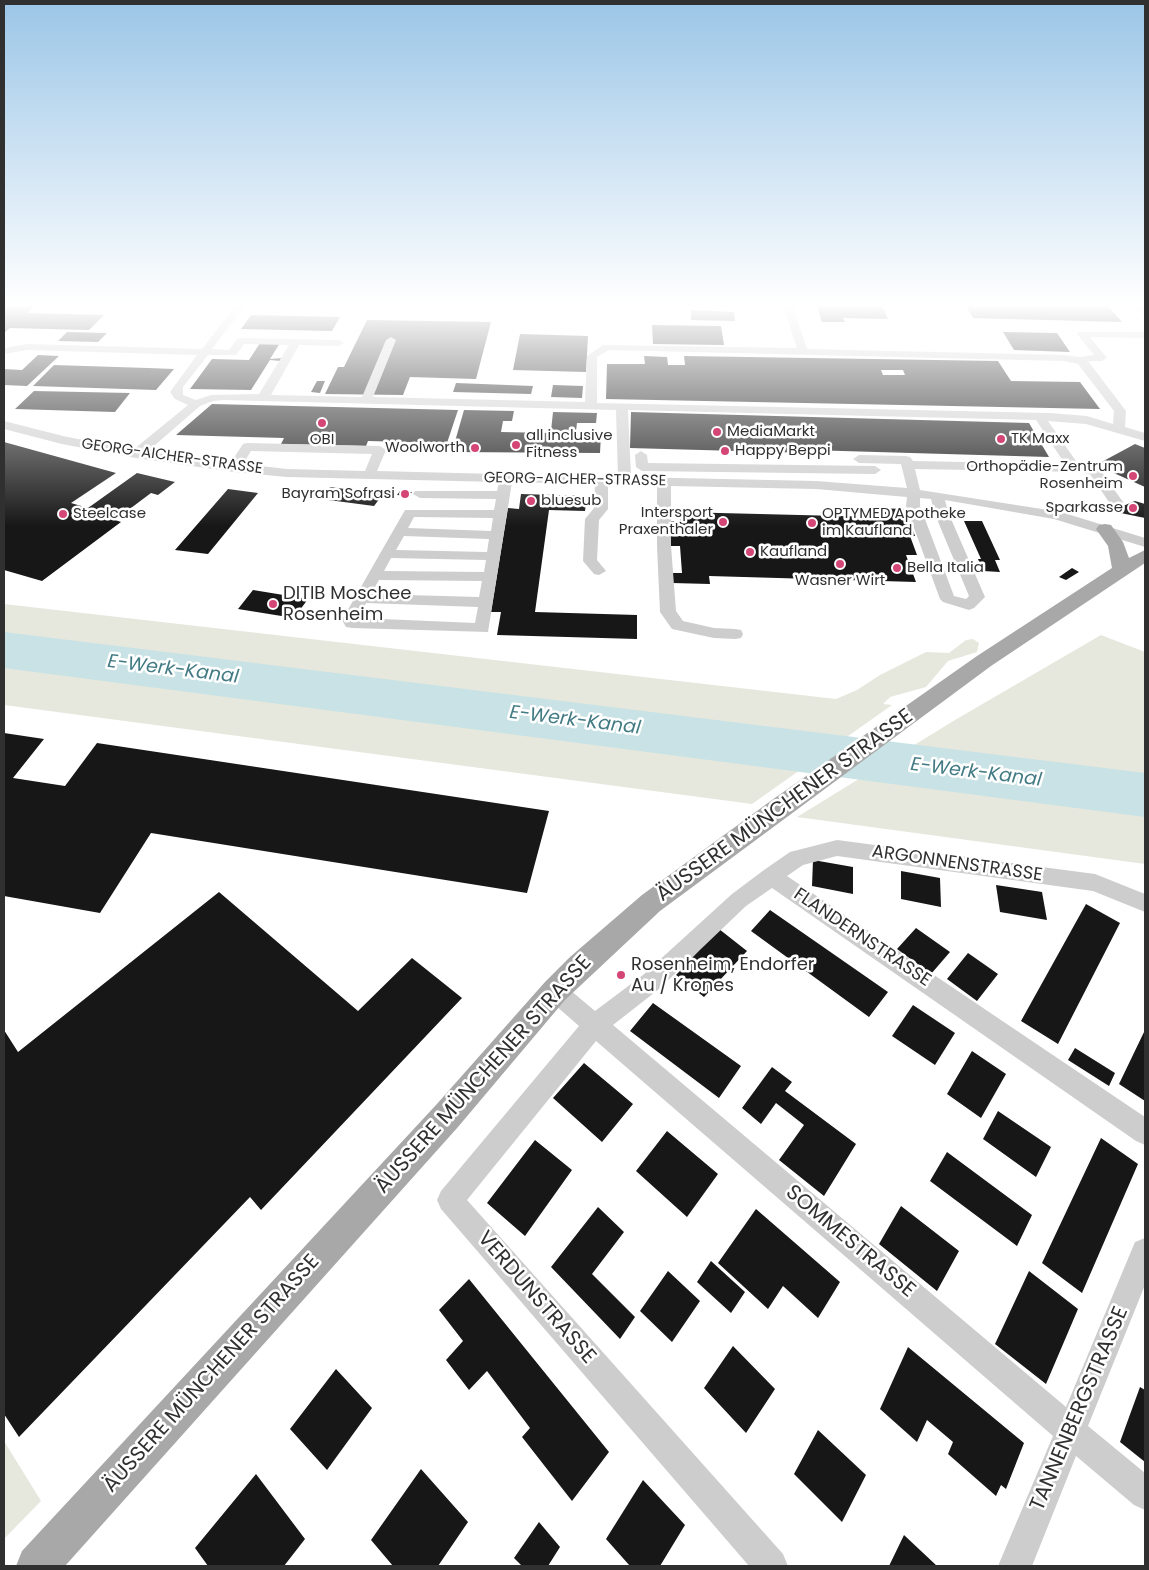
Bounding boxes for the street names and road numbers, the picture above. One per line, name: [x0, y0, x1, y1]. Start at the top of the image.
street label: GEORG-AICHER-STRASSE: [80, 435, 264, 479]
street label: GEORG-AICHER-STRASSE: [484, 469, 666, 491]
street label: ÄUSSERE MÜNCHENER STRASSE: [652, 704, 918, 908]
street label: ARGONNENSTRASSE: [870, 841, 1044, 887]
street label: FLANDERNSTRASSE: [789, 884, 935, 992]
street label: ÄUSSERE MÜNCHENER STRASSE: [370, 951, 598, 1199]
street label: SOMMESTRASSE: [780, 1180, 920, 1304]
street label: VERDUNSTRASSE: [472, 1227, 600, 1369]
street label: ÄUSSERE MÜNCHENER STRASSE: [98, 1250, 326, 1498]
street label: TANNENBERGSTRASSE: [1026, 1303, 1134, 1515]

